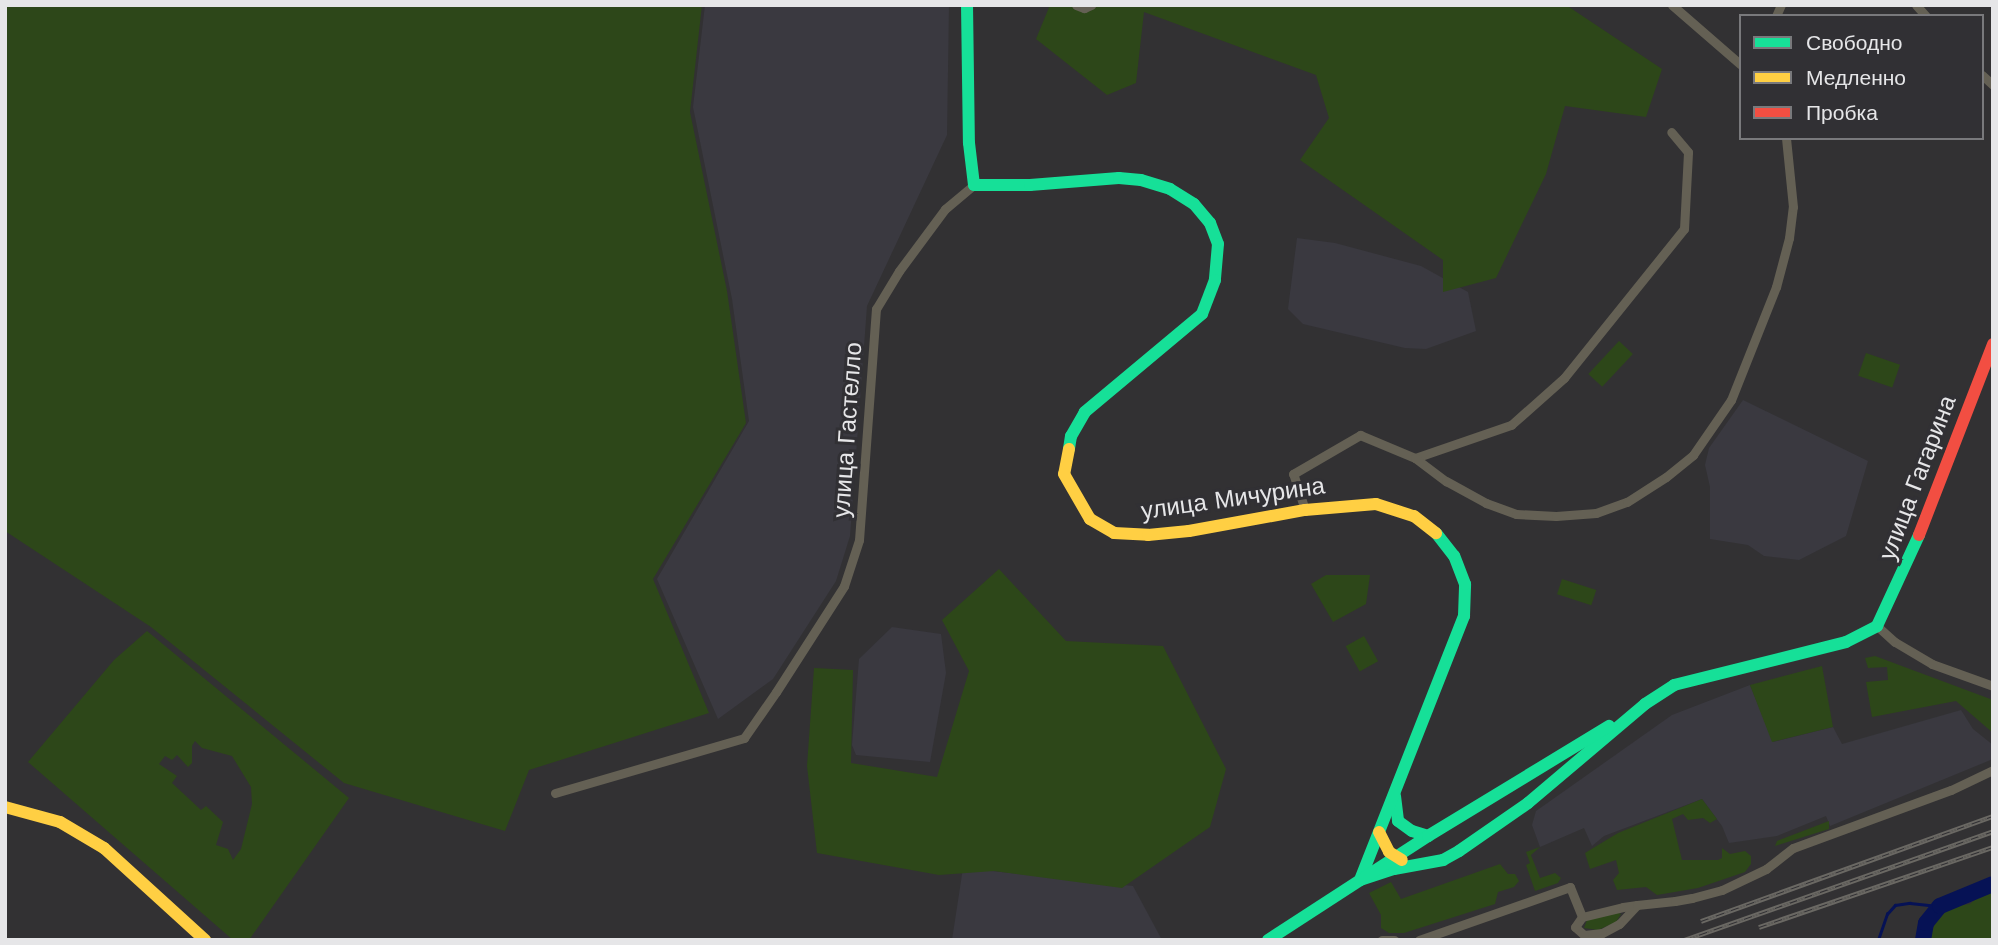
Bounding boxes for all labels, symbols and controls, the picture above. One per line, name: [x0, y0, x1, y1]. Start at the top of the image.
legend: [1739, 14, 1984, 140]
text: Свободно: [1806, 30, 1903, 55]
text: Медленно: [1806, 65, 1906, 90]
text: Пробка: [1806, 100, 1878, 125]
street label: улица Гастелло: [827, 341, 869, 519]
street label: улица Гагарина: [1873, 392, 1963, 564]
street label: улица Мичурина: [1139, 472, 1327, 526]

